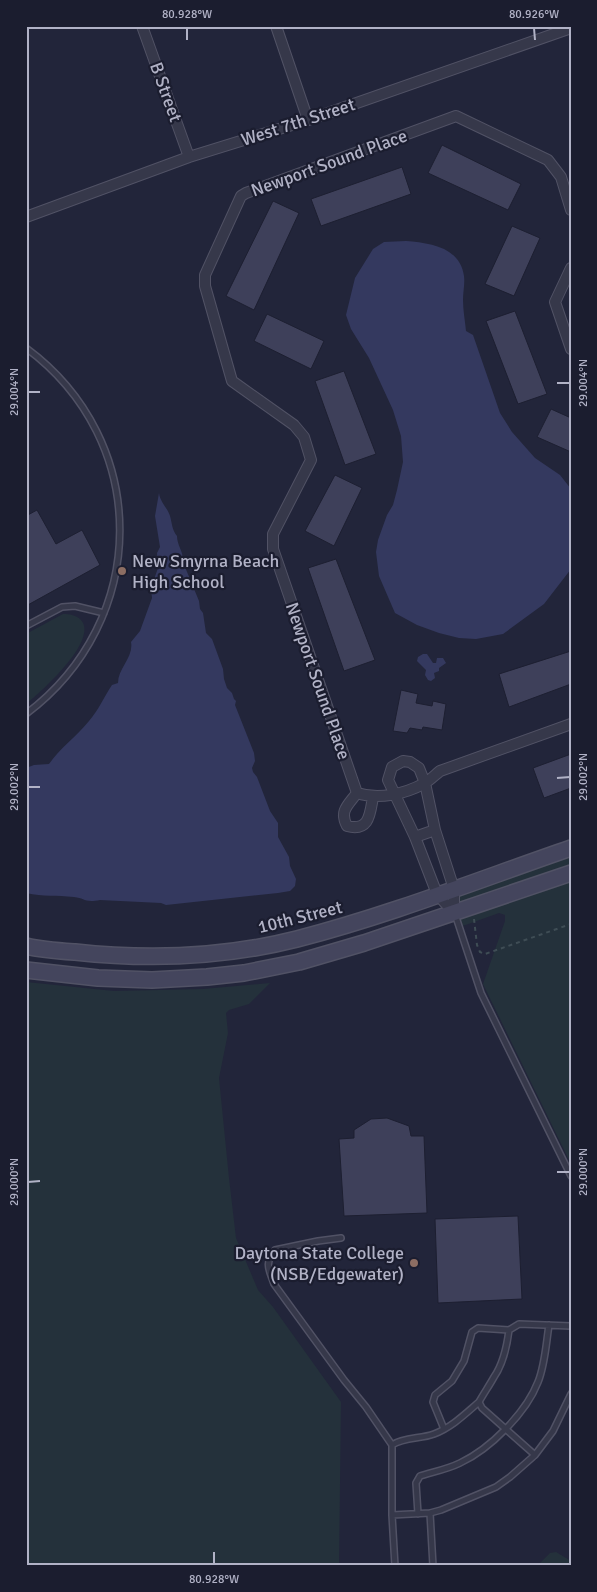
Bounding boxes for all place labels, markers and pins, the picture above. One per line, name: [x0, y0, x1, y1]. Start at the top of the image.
place label: New Smyrna Beach High School: [132, 550, 279, 593]
marker: New Smyrna Beach High School: [116, 565, 128, 577]
place label: Daytona State College (NSB/Edgewater): [234, 1242, 404, 1285]
marker: Daytona State College (NSB/Edgewater): [408, 1257, 420, 1269]

